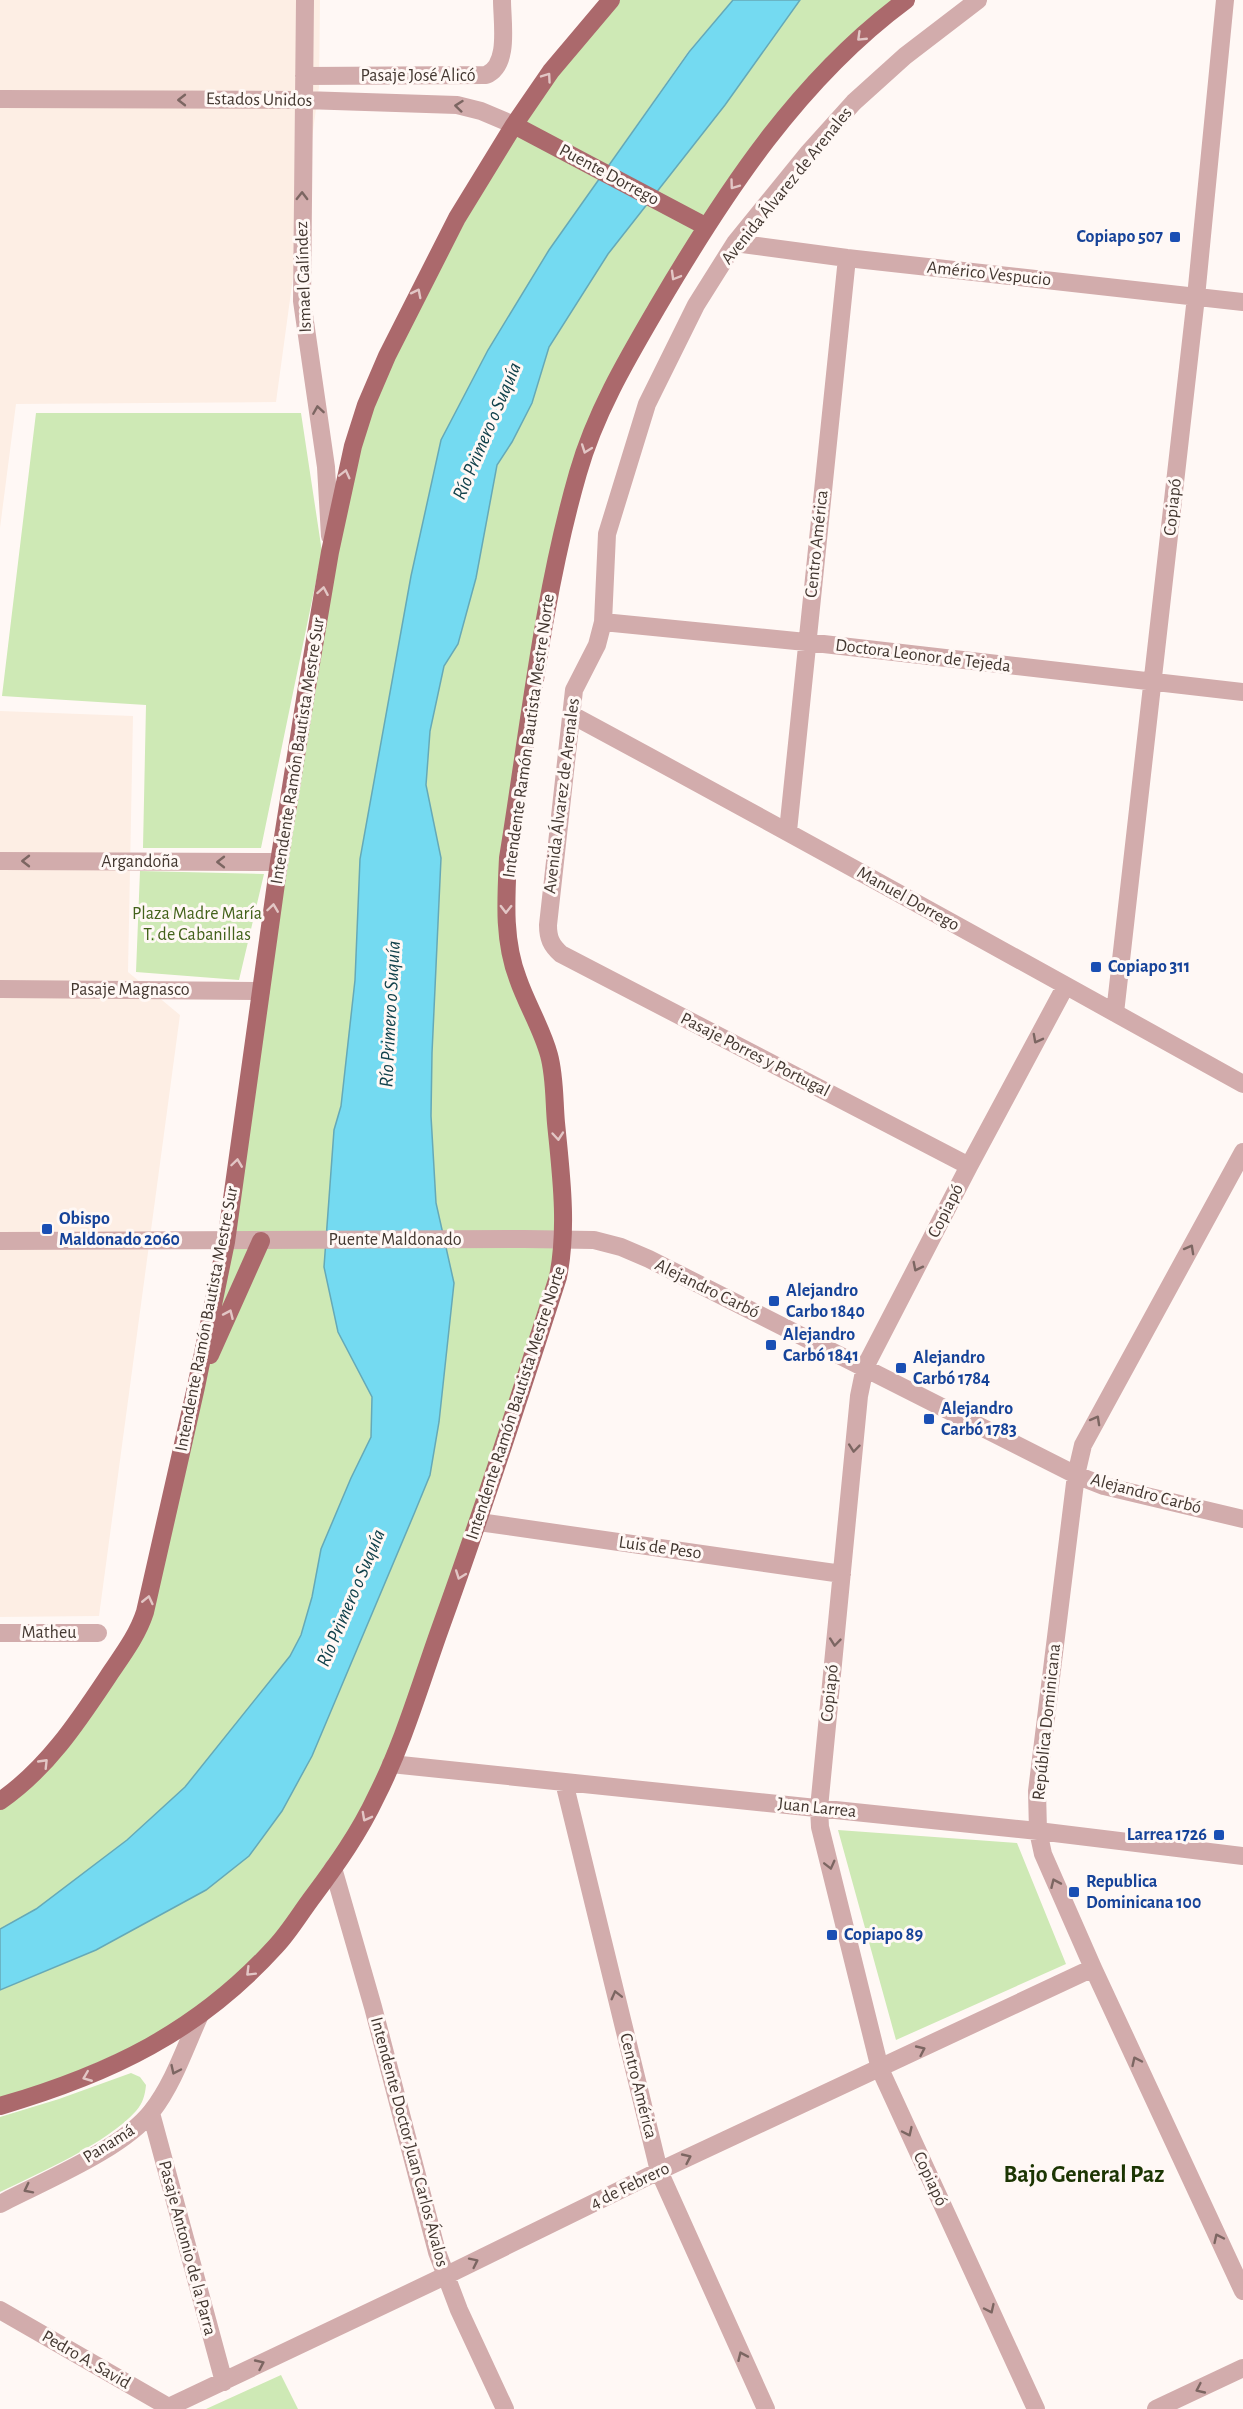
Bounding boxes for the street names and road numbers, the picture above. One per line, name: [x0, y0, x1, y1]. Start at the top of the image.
street label: Pasaje José Alicó: [360, 67, 476, 85]
street label: Estados Unidos: [206, 90, 312, 110]
street label: Avenida Álvarez de Arenales: [716, 102, 856, 268]
street label: Puente Dorrego: [556, 141, 662, 209]
street label: Ismael Galíndez: [293, 221, 315, 333]
street label: Américo Vespucio: [926, 259, 1052, 289]
street label: Copiapó: [1161, 477, 1185, 537]
street label: Centro América: [802, 489, 832, 599]
street label: Intendente Ramón Bautista Mestre Norte: [500, 593, 558, 879]
street label: Intendente Ramón Bautista Mestre Sur: [268, 616, 328, 886]
street label: Doctora Leonor de Tejeda: [834, 636, 1012, 676]
street label: Avenida Álvarez de Arenales: [538, 697, 583, 895]
street label: Argandoña: [101, 853, 179, 871]
street label: Manuel Dorrego: [854, 864, 962, 935]
street label: Pasaje Magnasco: [70, 981, 190, 999]
street label: Pasaje Porres y Portugal: [677, 1010, 833, 1100]
street label: Copiapó: [925, 1181, 967, 1241]
street label: Intendente Ramón Bautista Mestre Sur: [172, 1185, 242, 1453]
street label: Puente Maldonado: [328, 1231, 462, 1249]
street label: Alejandro Carbó: [652, 1256, 762, 1322]
street label: Intendente Ramón Bautista Mestre Norte: [463, 1264, 569, 1542]
street label: Alejandro Carbó: [1089, 1471, 1203, 1517]
street label: Luis de Peso: [617, 1533, 703, 1563]
street label: Matheu: [22, 1624, 76, 1642]
street label: República Dominicana: [1030, 1643, 1064, 1801]
street label: Copiapó: [818, 1663, 842, 1723]
street label: Juan Larrea: [777, 1795, 857, 1821]
street label: Intendente Doctor Juan Carlos Ávalos: [367, 2014, 454, 2269]
street label: Centro América: [616, 2031, 660, 2141]
street label: Panamá: [80, 2121, 138, 2167]
street label: Copiapó: [910, 2149, 950, 2209]
street label: Pasaje Antonio de la Parra: [155, 2159, 219, 2337]
street label: 4 de Febrero: [588, 2159, 673, 2213]
street label: Pedro A. Savid: [39, 2327, 133, 2393]

